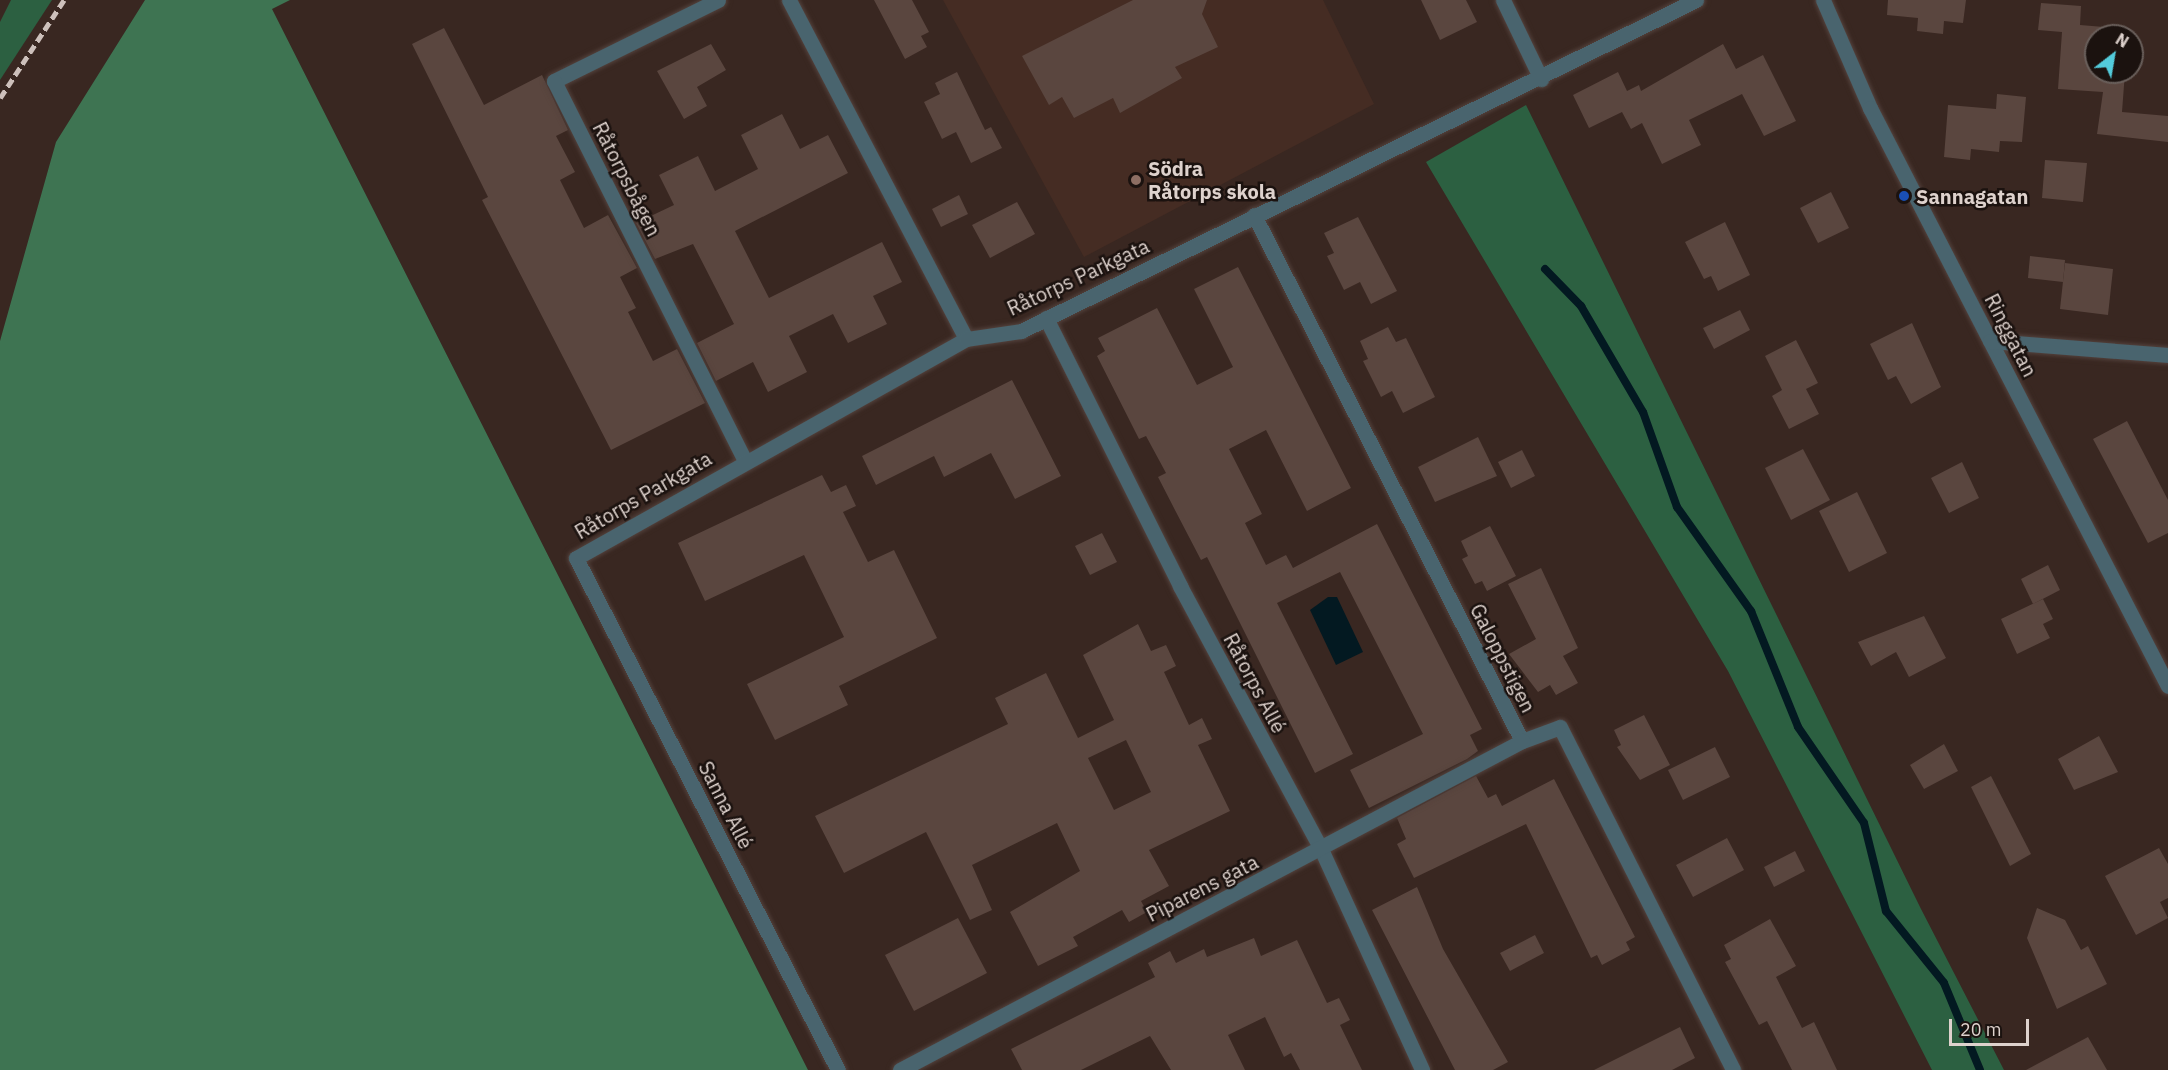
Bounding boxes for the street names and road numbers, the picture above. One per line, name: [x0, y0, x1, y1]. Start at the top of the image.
street label: Råtorpsbågen: [588, 118, 666, 240]
street label: Råtorps Parkgata: [1003, 234, 1153, 320]
street label: Ringgatan: [1980, 289, 2042, 381]
street label: Råtorps Parkgata: [570, 446, 716, 544]
street label: Galoppstigen: [1465, 600, 1541, 716]
street label: Råtorps Allé: [1219, 629, 1291, 737]
street label: Sanna Allé: [694, 757, 758, 853]
street label: Piparens gata: [1142, 850, 1262, 926]

